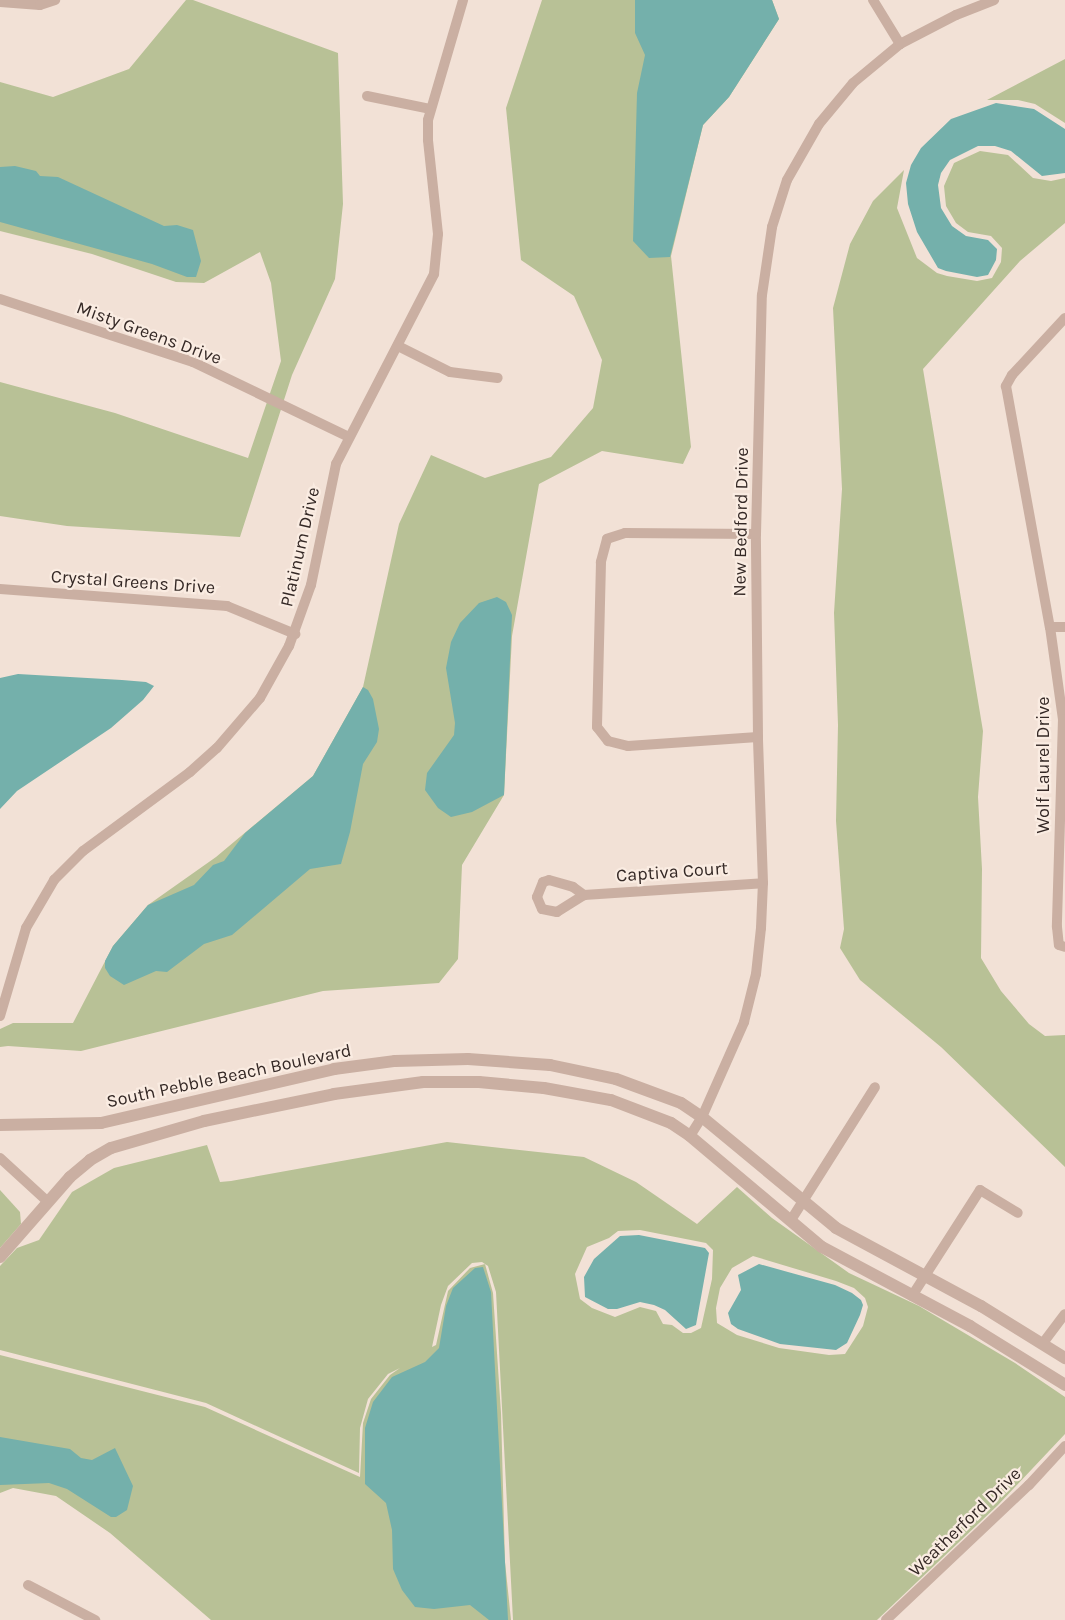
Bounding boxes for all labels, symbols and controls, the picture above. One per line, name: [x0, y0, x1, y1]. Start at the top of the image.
street label: Misty Greens Drive: [74, 297, 224, 369]
street label: New Bedford Drive: [729, 447, 753, 597]
street label: Platinum Drive: [276, 485, 324, 609]
street label: Crystal Greens Drive: [50, 565, 216, 599]
street label: Wolf Laurel Drive: [1032, 696, 1054, 834]
street label: Captiva Court: [615, 857, 729, 887]
street label: South Pebble Beach Boulevard: [105, 1039, 353, 1113]
street label: Weatherford Drive: [904, 1463, 1026, 1581]

